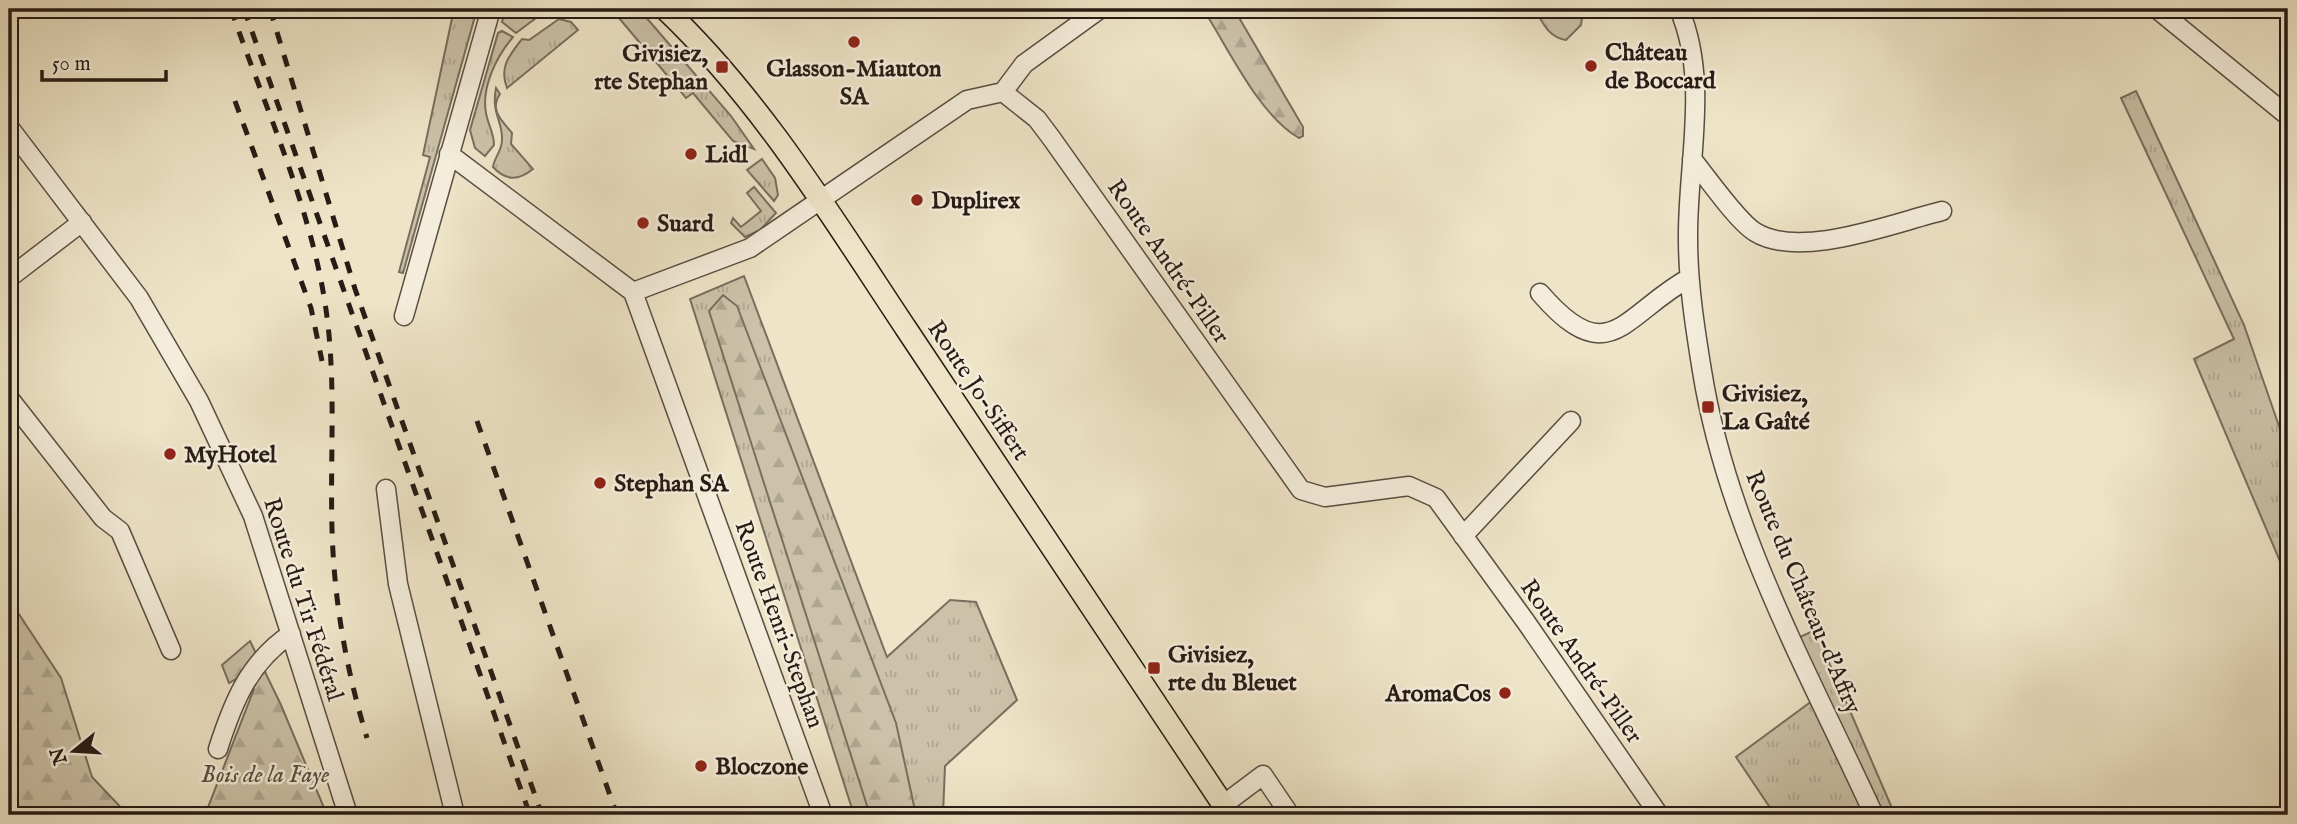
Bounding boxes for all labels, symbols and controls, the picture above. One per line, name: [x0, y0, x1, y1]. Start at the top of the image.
marker: Glasson-Miauton SA: [846, 34, 862, 50]
scale bar: [42, 38, 166, 82]
place label: Château de Boccard: [1605, 38, 1717, 97]
place label: Givisiez, rte Stephan: [594, 39, 709, 98]
text: 50 m: [52, 51, 91, 78]
place label: Glasson-Miauton SA: [766, 54, 942, 113]
marker: Château de Boccard: [1583, 58, 1599, 74]
marker: Givisiez, rte Stephan: [714, 59, 730, 75]
place label: Lidl: [705, 140, 748, 171]
marker: Lidl: [683, 146, 699, 162]
street label: Route André-Piller: [1099, 174, 1236, 350]
place label: Duplirex: [931, 186, 1020, 217]
marker: Duplirex: [909, 192, 925, 208]
place label: Suard: [657, 209, 715, 240]
marker: Suard: [635, 215, 651, 231]
street label: Route Jo-Siffert: [920, 315, 1036, 467]
place label: Givisiez, La Gaîté: [1722, 379, 1810, 438]
marker: Givisiez, La Gaîté: [1700, 399, 1716, 415]
place label: MyHotel: [184, 440, 277, 471]
marker: MyHotel: [162, 446, 178, 462]
street label: Route du Château-d'Affry: [1737, 466, 1868, 719]
place label: Stephan SA: [614, 469, 730, 500]
marker: Stephan SA: [592, 475, 608, 491]
street label: Route du Tir Fédéral: [255, 494, 350, 705]
street label: Route Henri-Stephan: [727, 516, 831, 733]
street label: Route André-Piller: [1512, 574, 1649, 750]
place label: Givisiez, rte du Bleuet: [1168, 640, 1298, 699]
marker: Givisiez, rte du Bleuet: [1146, 660, 1162, 676]
place label: AromaCos: [1385, 679, 1492, 710]
marker: AromaCos: [1497, 685, 1513, 701]
north arrow: [38, 716, 108, 786]
text: N: [46, 744, 74, 768]
place label: Bloczone: [715, 752, 808, 783]
marker: Bloczone: [693, 758, 709, 774]
park label: Bois de la Faye: [201, 760, 329, 791]

